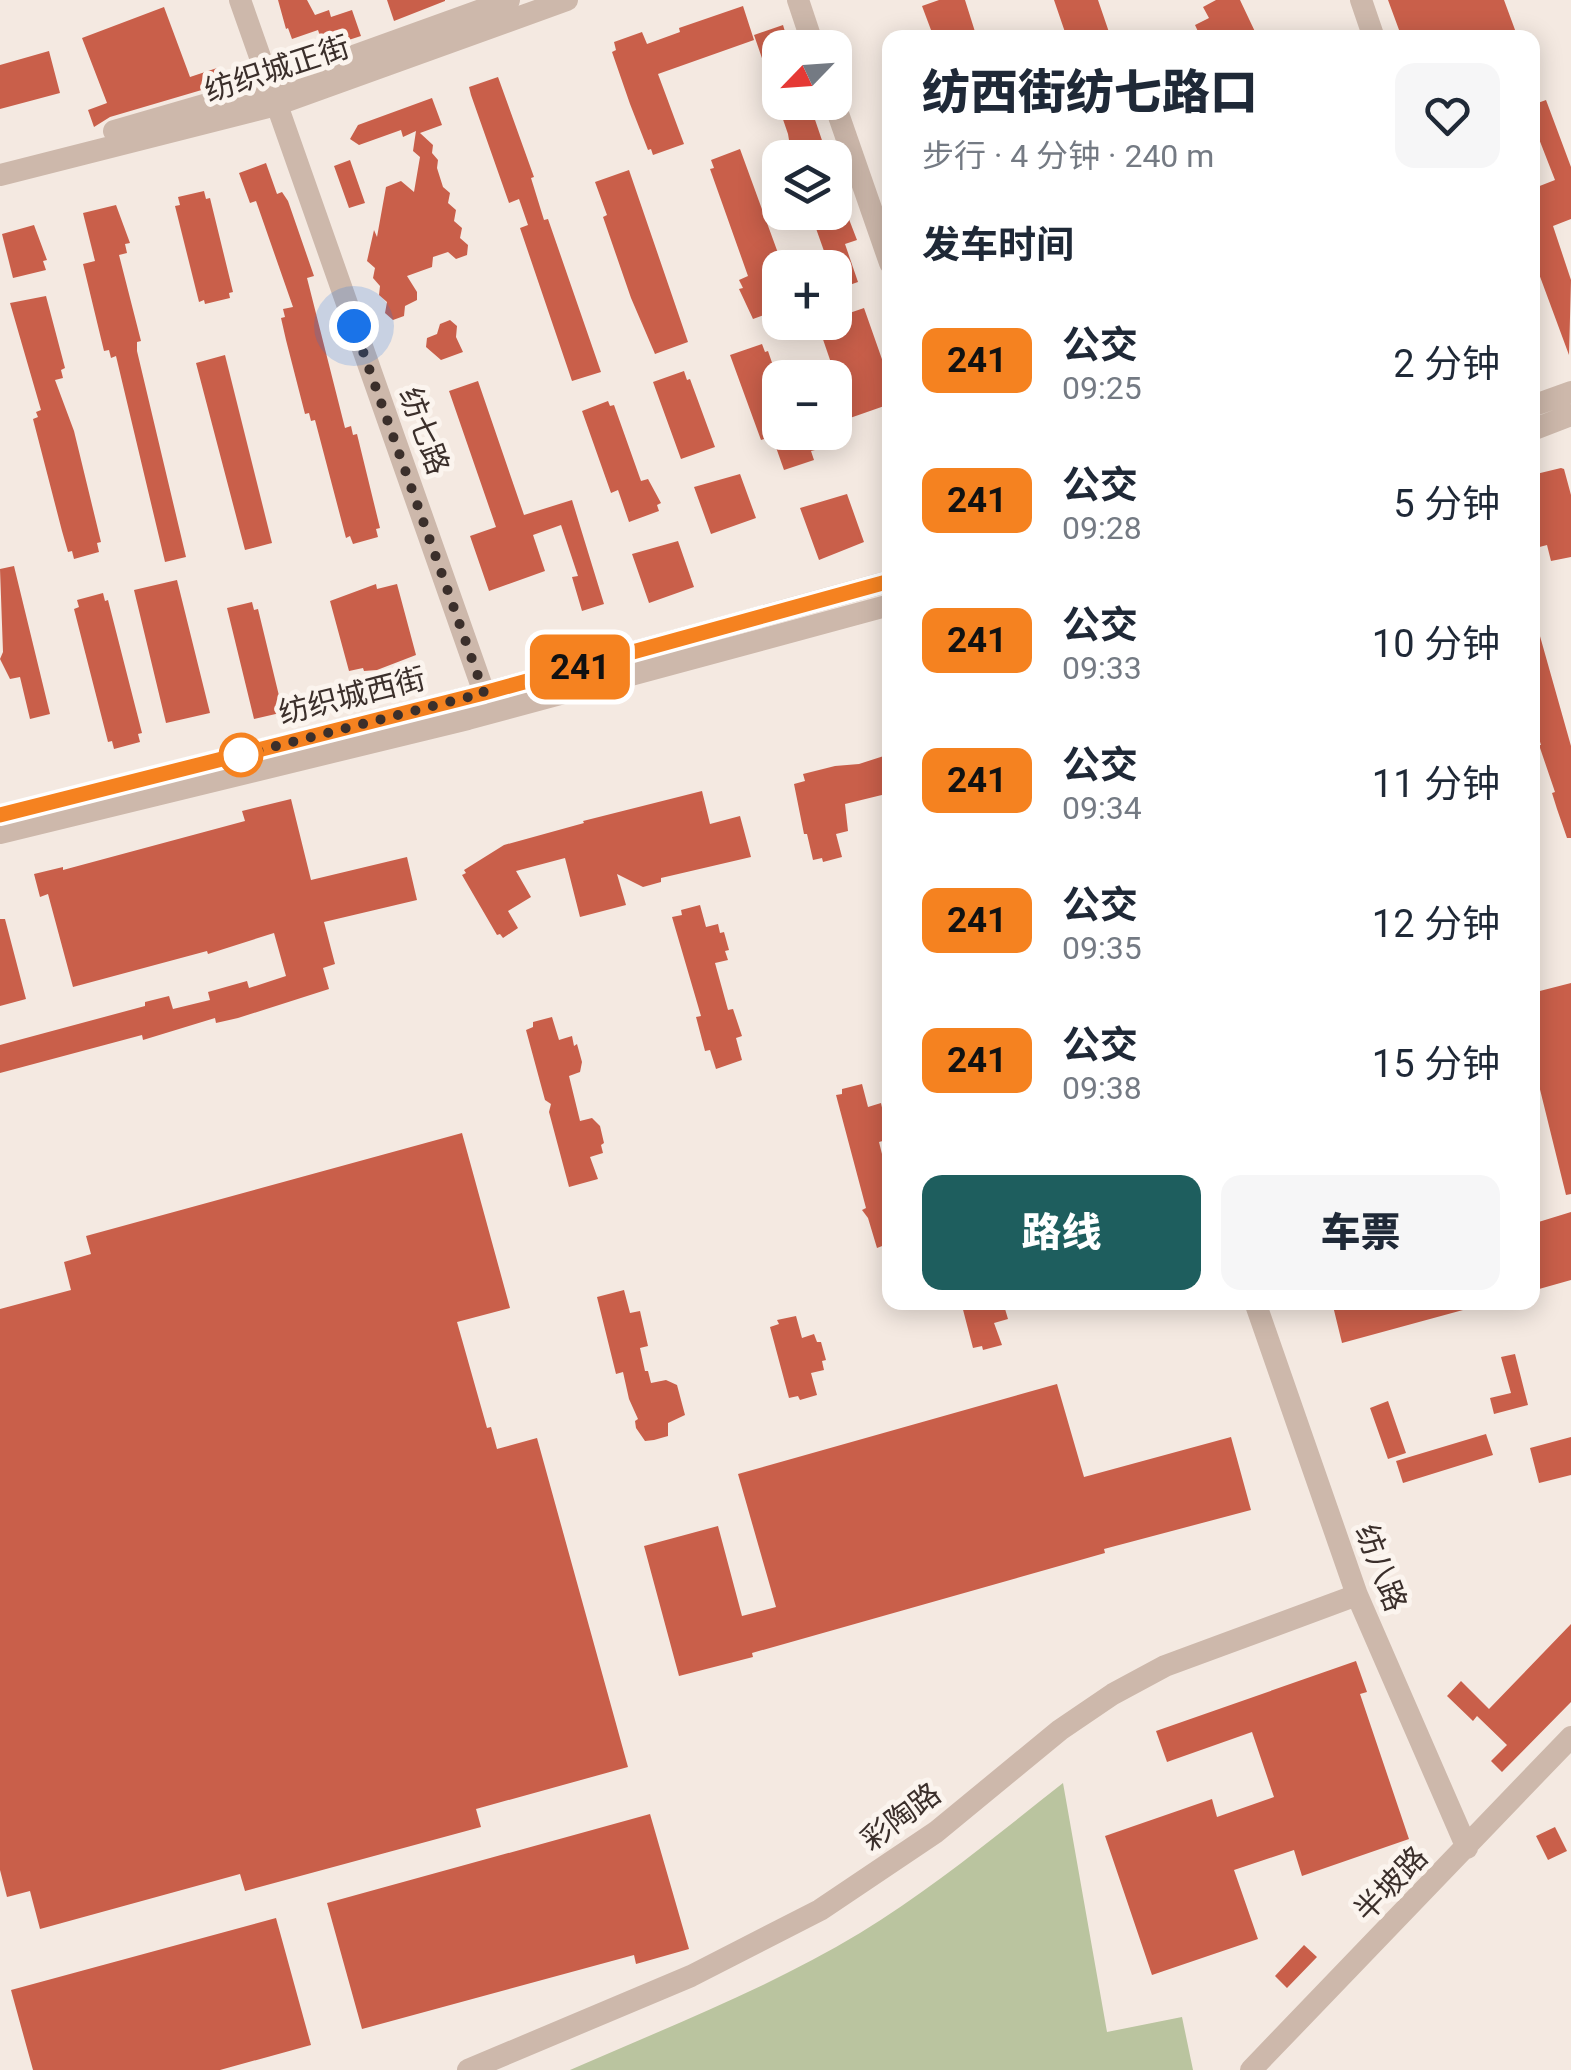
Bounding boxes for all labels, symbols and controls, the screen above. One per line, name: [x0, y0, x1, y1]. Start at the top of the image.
street label: 纺织城正街: [200, 29, 354, 108]
north arrow: [762, 30, 852, 120]
map controls: [762, 30, 852, 450]
button: heart: [1395, 63, 1500, 168]
text: 纺西街纺七路口: [922, 64, 1258, 121]
text: 步行 · 4 分钟 · 240 m: [922, 137, 1214, 175]
button: layers: [762, 140, 852, 230]
text: 发车时间: [922, 223, 1074, 267]
button: +: [762, 250, 852, 340]
your location: [329, 301, 379, 351]
text: 公交: [1062, 323, 1138, 367]
text: 241: [947, 340, 1007, 381]
text: 2 分钟: [1393, 342, 1500, 386]
button: −: [762, 360, 852, 450]
text: 09:25: [1062, 369, 1142, 407]
street label: 纺七路: [393, 383, 456, 479]
text: 公交: [1062, 463, 1138, 507]
text: 241: [947, 480, 1007, 521]
text: 5 分钟: [1393, 482, 1500, 526]
text: 09:28: [1062, 509, 1142, 547]
text: 公交: [1062, 603, 1138, 647]
text: 241: [947, 620, 1007, 661]
text: 10 分钟: [1372, 622, 1500, 666]
line badge: 241: [522, 634, 638, 700]
text: 241: [550, 647, 610, 688]
text: 09:33: [1062, 649, 1142, 687]
street label: 纺织城西街: [275, 660, 429, 731]
unlabelled marker: [220, 734, 262, 776]
text: 公交: [1062, 743, 1138, 787]
text: 241: [947, 760, 1007, 801]
text: 11 分钟: [1372, 762, 1500, 806]
text: 09:34: [1062, 789, 1142, 827]
text: 公交: [1062, 883, 1138, 927]
text: 241: [947, 900, 1007, 941]
text: 12 分钟: [1372, 902, 1500, 946]
text: 09:35: [1062, 929, 1142, 967]
text: 公交: [1062, 1023, 1138, 1067]
text: 241: [947, 1040, 1007, 1081]
text: 15 分钟: [1372, 1042, 1500, 1086]
text: 09:38: [1062, 1069, 1142, 1107]
button: 路线: [922, 1175, 1201, 1290]
button: 车票: [1221, 1175, 1500, 1290]
street label: 纺八路: [1349, 1520, 1414, 1616]
street label: 彩陶路: [854, 1776, 947, 1858]
street label: 半坡路: [1347, 1839, 1434, 1928]

